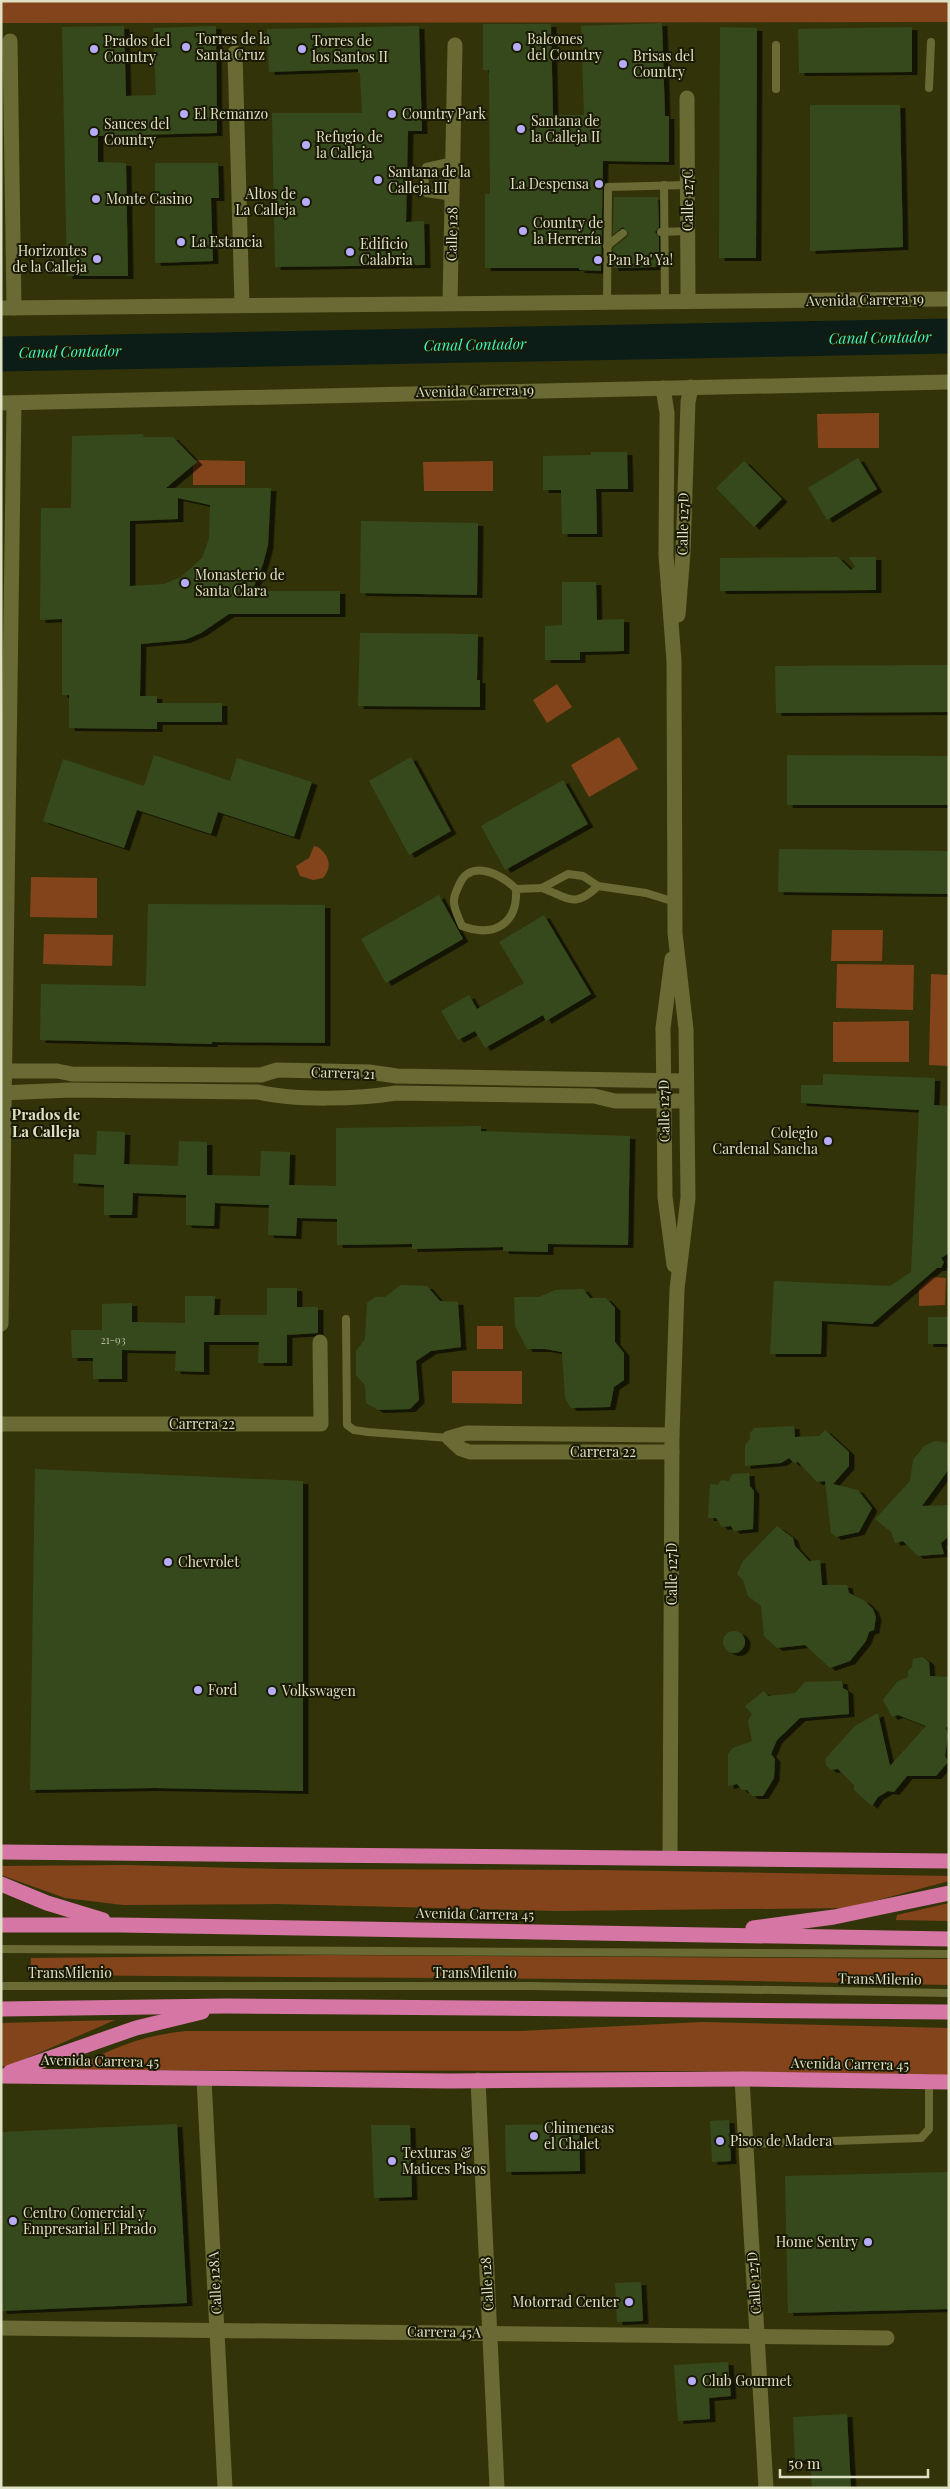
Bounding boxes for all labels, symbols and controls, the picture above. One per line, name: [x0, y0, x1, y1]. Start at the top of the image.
place label: Torres de la Santa Cruz: [196, 29, 270, 64]
place label: Balcones del Country: [527, 29, 602, 64]
place label: Prados del Country: [104, 31, 170, 66]
place label: Torres de los Santos II: [312, 31, 388, 66]
marker: Torres de la Santa Cruz: [180, 41, 192, 53]
marker: Balcones del Country: [511, 41, 523, 53]
marker: Prados del Country: [88, 43, 100, 55]
marker: Torres de los Santos II: [296, 43, 308, 55]
place label: Brisas del Country: [633, 46, 694, 81]
marker: Brisas del Country: [617, 58, 629, 70]
place label: El Remanzo: [194, 104, 269, 123]
place label: Country Park: [402, 104, 486, 123]
marker: El Remanzo: [178, 108, 190, 120]
marker: Country Park: [386, 108, 398, 120]
place label: Santana de la Calleja II: [531, 111, 601, 146]
place label: Sauces del Country: [104, 114, 170, 149]
marker: Santana de la Calleja II: [515, 123, 527, 135]
marker: Sauces del Country: [88, 126, 100, 138]
place label: Refugio de la Calleja: [316, 127, 383, 162]
marker: Refugio de la Calleja: [300, 139, 312, 151]
place label: Santana de la Calleja III: [388, 162, 471, 197]
street label: Calle 127C: [678, 169, 697, 231]
marker: Santana de la Calleja III: [372, 174, 384, 186]
place label: La Despensa: [510, 174, 589, 193]
marker: La Despensa: [593, 178, 605, 190]
place label: Altos de La Calleja: [235, 184, 296, 219]
place label: Monte Casino: [106, 189, 193, 208]
marker: Monte Casino: [90, 193, 102, 205]
marker: Altos de La Calleja: [300, 196, 312, 208]
street label: Calle 128: [442, 207, 461, 261]
place label: Country de la Herrería: [533, 213, 603, 248]
marker: Country de la Herrería: [517, 225, 529, 237]
place label: La Estancia: [191, 232, 262, 251]
place label: Edificio Calabria: [360, 234, 413, 269]
marker: La Estancia: [175, 236, 187, 248]
place label: Horizontes de la Calleja: [12, 241, 87, 276]
marker: Edificio Calabria: [344, 246, 356, 258]
place label: Pan Pa' Ya!: [608, 250, 673, 269]
marker: Horizontes de la Calleja: [91, 253, 103, 265]
marker: Pan Pa' Ya!: [592, 254, 604, 266]
street label: Avenida Carrera 19: [805, 289, 924, 310]
water label: Canal Contador: [829, 326, 932, 348]
water label: Canal Contador: [424, 333, 527, 355]
water label: Canal Contador: [19, 340, 122, 362]
street label: Avenida Carrera 19: [415, 380, 534, 401]
street label: Calle 127D: [672, 492, 693, 556]
place label: Monasterio de Santa Clara: [195, 565, 285, 600]
marker: Monasterio de Santa Clara: [179, 577, 191, 589]
street label: Carrera 21: [311, 1062, 375, 1083]
street label: Calle 127D: [653, 1079, 674, 1143]
district label: Prados de La Calleja: [12, 1104, 81, 1141]
place label: Colegio Cardenal Sancha: [713, 1123, 818, 1158]
marker: Colegio Cardenal Sancha: [822, 1135, 834, 1147]
house number: 21-93: [100, 1332, 126, 1347]
street label: Carrera 22: [169, 1414, 235, 1433]
street label: Carrera 22: [570, 1442, 636, 1461]
street label: Calle 127D: [662, 1543, 681, 1605]
place label: Chevrolet: [178, 1552, 240, 1571]
marker: Chevrolet: [162, 1556, 174, 1568]
place label: Ford: [208, 1680, 237, 1699]
place label: Volkswagen: [281, 1681, 356, 1700]
marker: Ford: [192, 1684, 204, 1696]
marker: Volkswagen: [266, 1685, 278, 1697]
street label: Avenida Carrera 45: [415, 1903, 535, 1924]
street label: TransMilenio: [28, 1963, 112, 1982]
street label: TransMilenio: [433, 1963, 517, 1982]
street label: TransMilenio: [838, 1968, 922, 1989]
street label: Avenida Carrera 45: [40, 2050, 160, 2071]
street label: Avenida Carrera 45: [790, 2053, 910, 2074]
place label: Chimeneas el Chalet: [544, 2118, 614, 2153]
marker: Chimeneas el Chalet: [528, 2130, 540, 2142]
place label: Pisos de Madera: [730, 2131, 832, 2150]
marker: Pisos de Madera: [714, 2135, 726, 2147]
place label: Texturas & Matices Pisos: [402, 2143, 486, 2178]
marker: Texturas & Matices Pisos: [386, 2155, 398, 2167]
place label: Centro Comercial y Empresarial El Prado: [23, 2203, 157, 2238]
marker: Centro Comercial y Empresarial El Prado: [7, 2215, 19, 2227]
place label: Home Sentry: [776, 2232, 858, 2251]
marker: Home Sentry: [862, 2236, 874, 2248]
street label: Calle 128A: [203, 2251, 226, 2315]
street label: Calle 127D: [742, 2251, 765, 2315]
street label: Calle 128: [476, 2256, 497, 2312]
place label: Motorrad Center: [512, 2292, 620, 2311]
marker: Motorrad Center: [623, 2296, 635, 2308]
street label: Carrera 45A: [407, 2321, 481, 2342]
place label: Club Gourmet: [702, 2371, 793, 2390]
marker: Club Gourmet: [686, 2375, 698, 2387]
scale bar: [780, 2446, 928, 2478]
text: 50 m: [788, 2453, 821, 2473]

